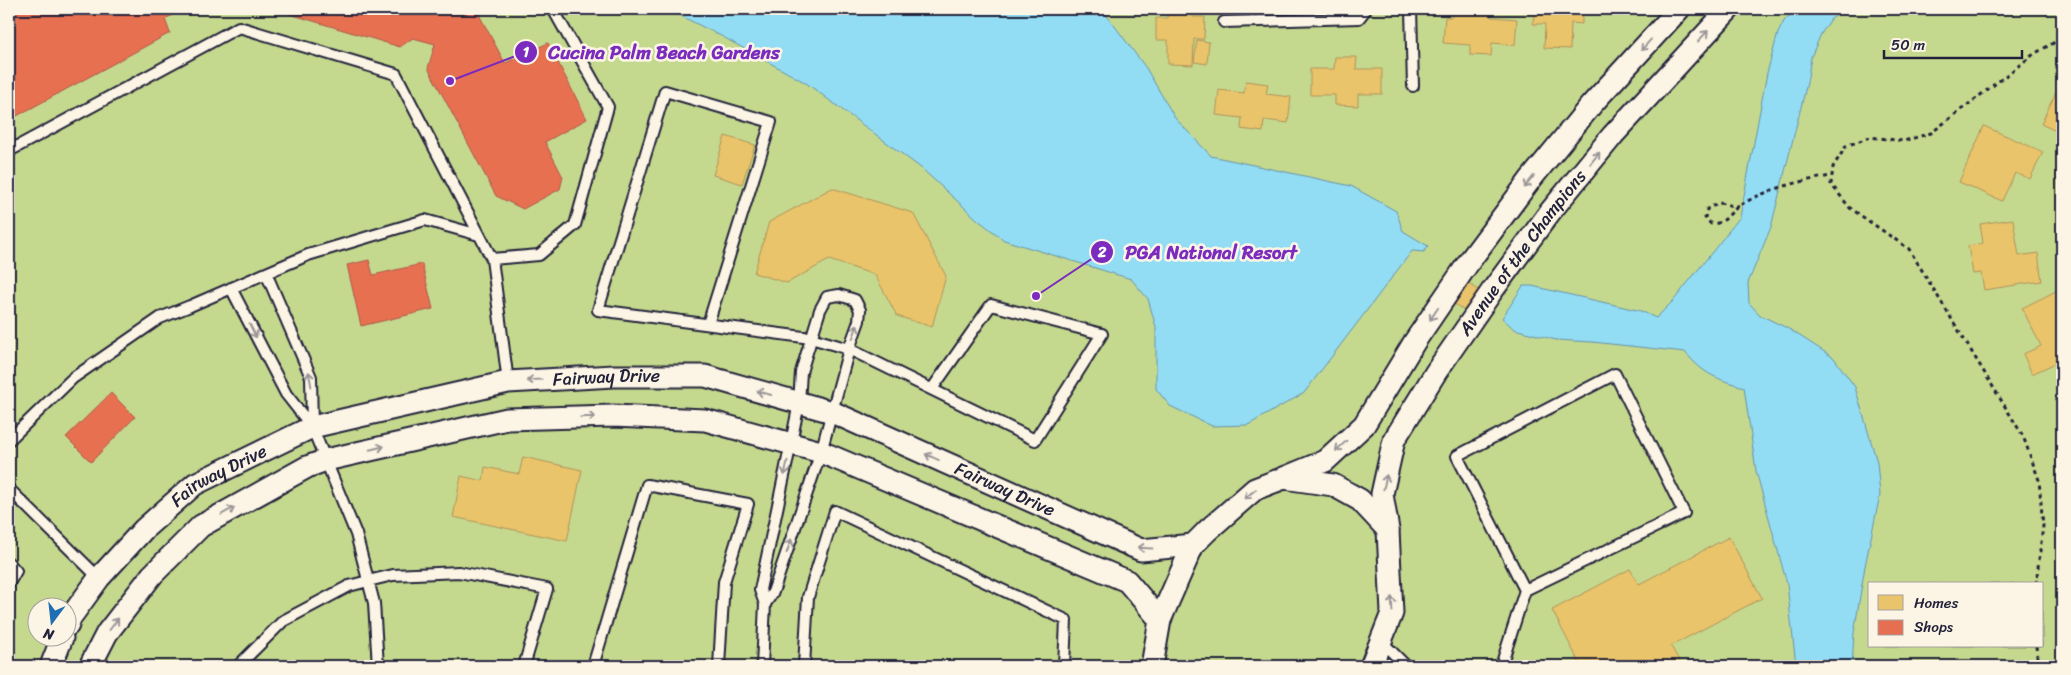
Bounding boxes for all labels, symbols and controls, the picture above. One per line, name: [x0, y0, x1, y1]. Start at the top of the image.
scale bar: [1884, 28, 2021, 60]
one-way arrow: [1697, 30, 1709, 43]
text: 50 m: [1891, 32, 1926, 58]
callout: Cucina Palm Beach Gardens: [514, 35, 790, 69]
text: Cucina Palm Beach Gardens: [547, 36, 781, 69]
one-way arrow: [1640, 38, 1652, 51]
text: 1: [523, 39, 530, 65]
one-way arrow: [1589, 151, 1600, 164]
street label: Avenue of the Champions: [1449, 162, 1595, 343]
one-way arrow: [1524, 175, 1534, 189]
callout: PGA National Resort: [1090, 235, 1306, 269]
text: PGA National Resort: [1125, 236, 1298, 269]
text: 2: [1097, 239, 1107, 265]
one-way arrow: [1429, 306, 1439, 320]
one-way arrow: [249, 323, 258, 338]
one-way arrow: [851, 325, 860, 340]
street label: Fairway Drive: [552, 360, 660, 395]
one-way arrow: [304, 371, 314, 387]
one-way arrow: [526, 376, 542, 385]
one-way arrow: [756, 388, 772, 397]
one-way arrow: [580, 412, 596, 421]
street label: Fairway Drive: [163, 435, 273, 515]
one-way arrow: [1335, 440, 1348, 452]
one-way arrow: [368, 443, 384, 452]
one-way arrow: [925, 451, 940, 461]
street label: Fairway Drive: [949, 453, 1060, 526]
one-way arrow: [781, 460, 790, 476]
one-way arrow: [1381, 475, 1390, 491]
one-way arrow: [1244, 488, 1257, 499]
one-way arrow: [220, 505, 235, 515]
one-way arrow: [785, 539, 794, 554]
one-way arrow: [1137, 543, 1153, 553]
legend: [1868, 582, 2044, 648]
text: Homes: [1914, 590, 1958, 616]
one-way arrow: [1387, 596, 1396, 612]
north arrow: [28, 598, 78, 648]
text: Shops: [1914, 614, 1954, 640]
one-way arrow: [109, 618, 120, 631]
text: N: [41, 621, 58, 648]

